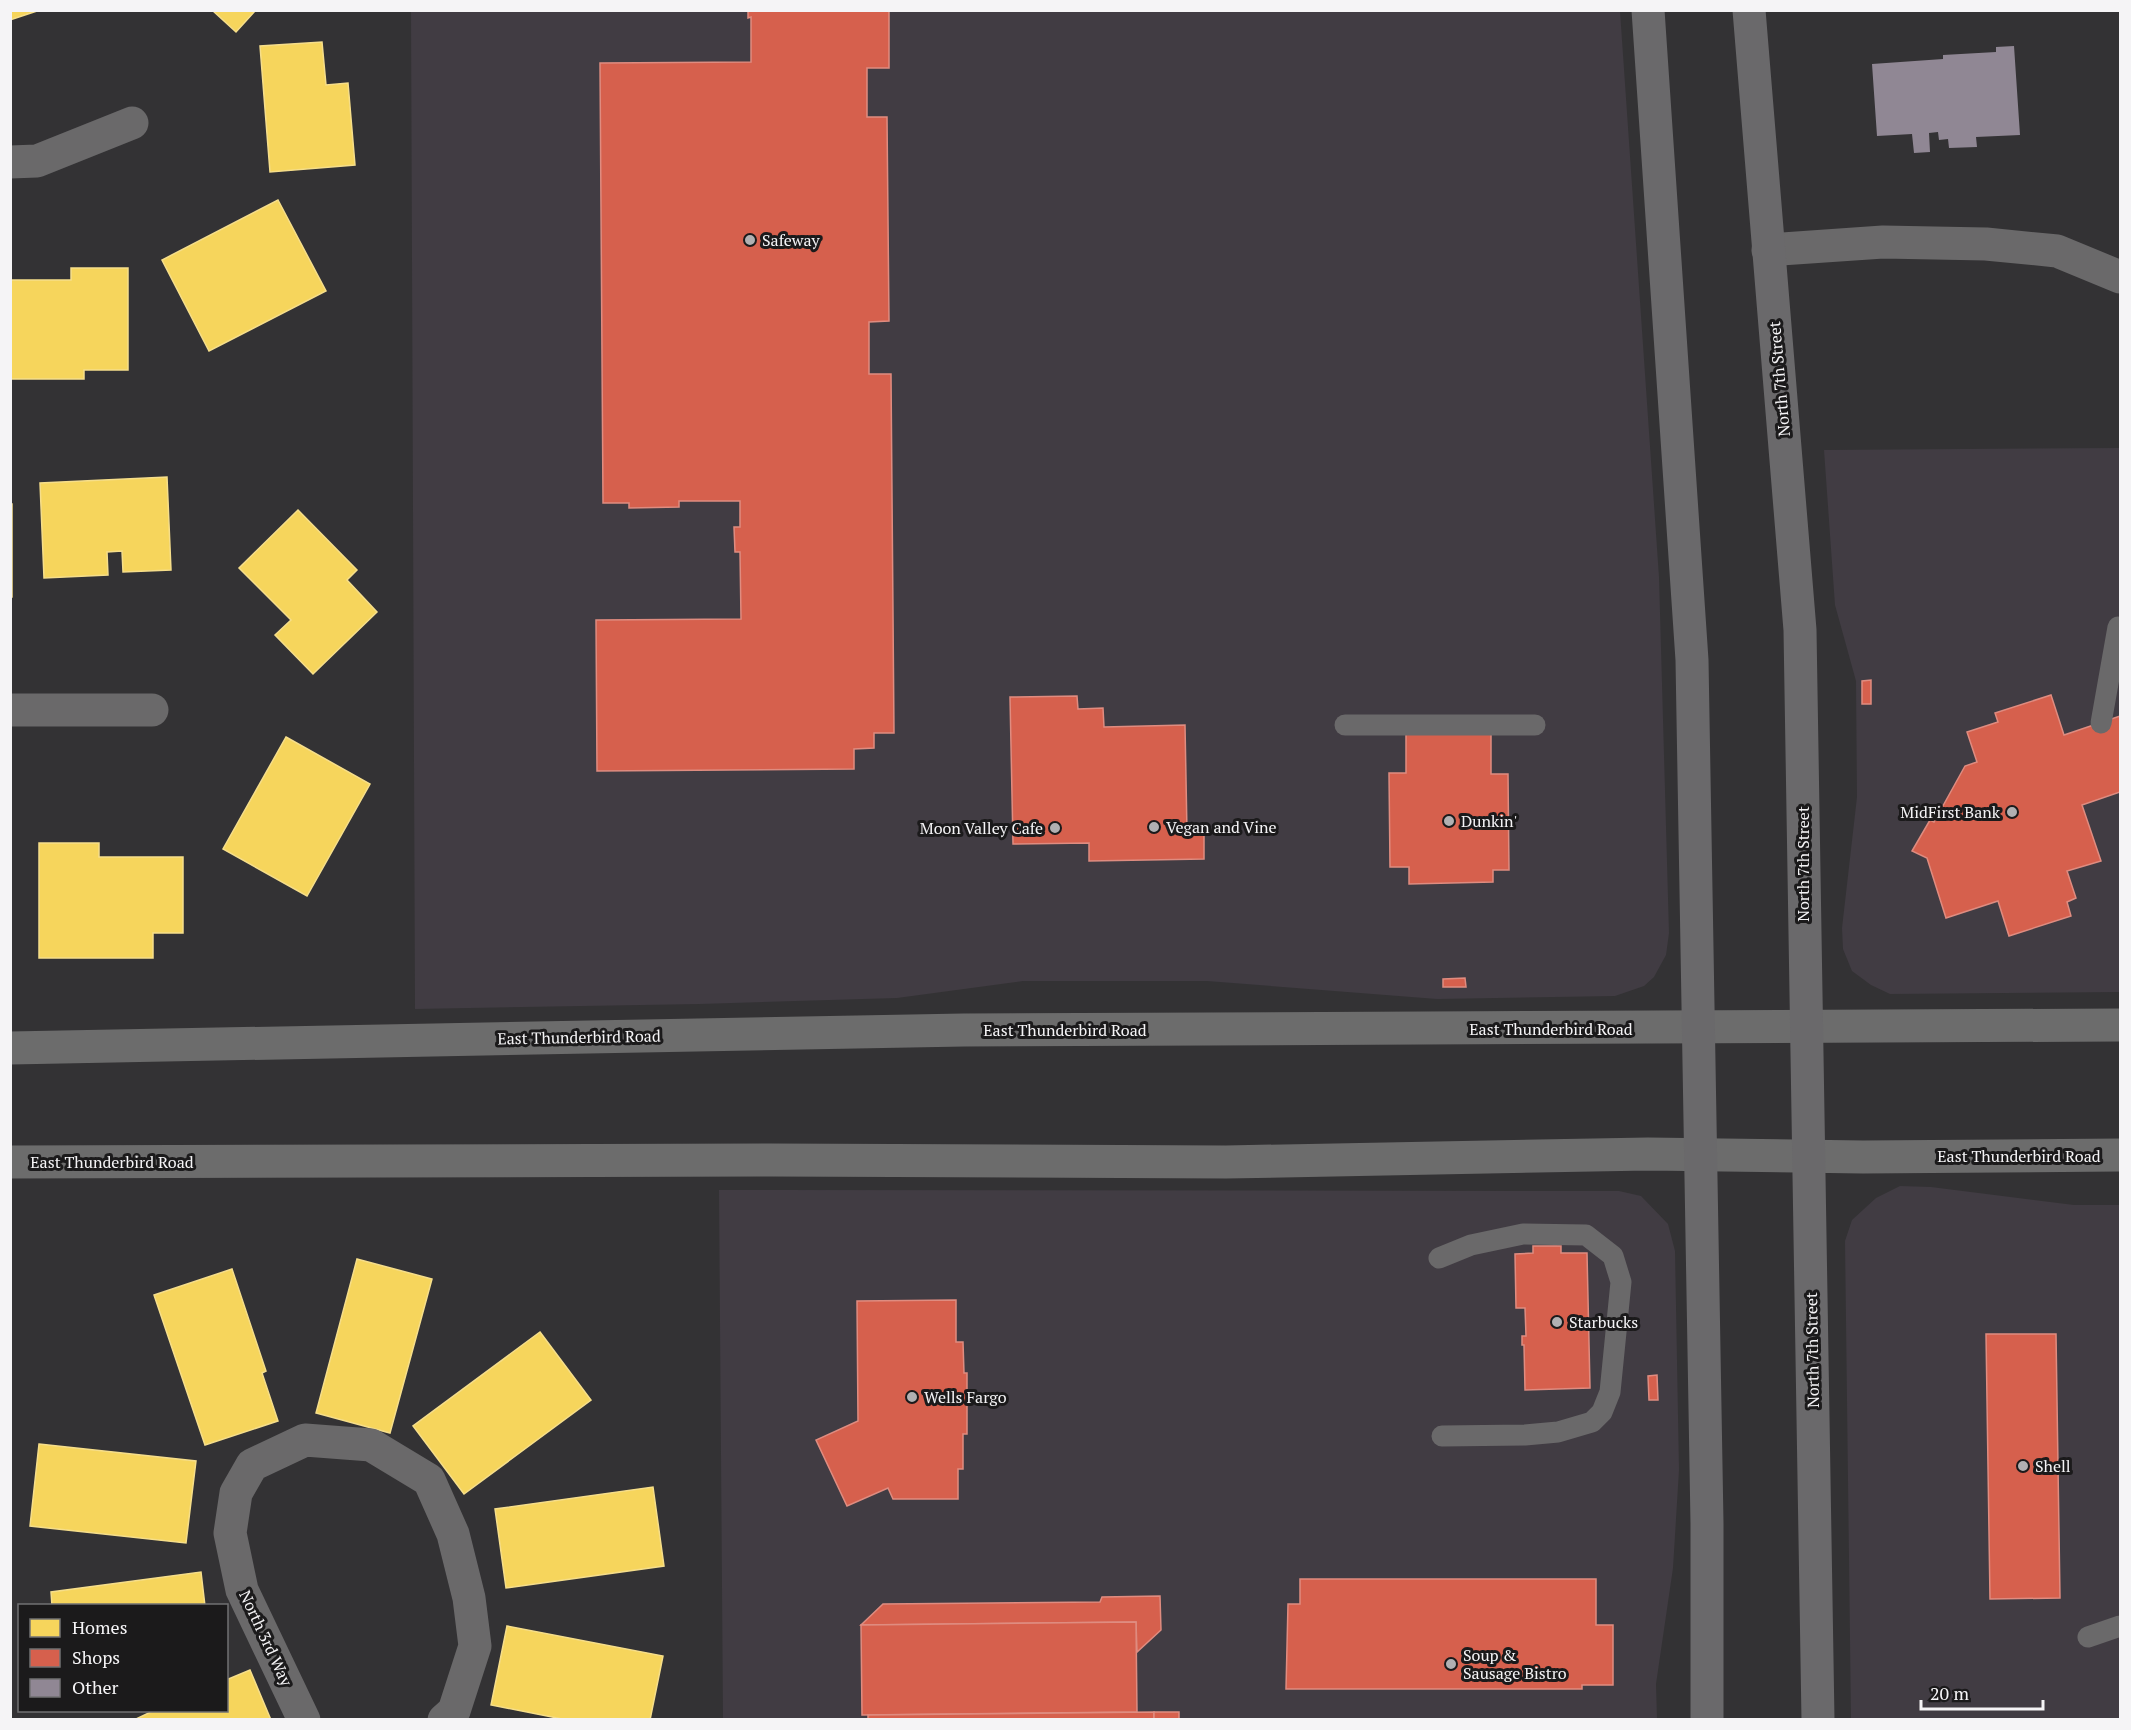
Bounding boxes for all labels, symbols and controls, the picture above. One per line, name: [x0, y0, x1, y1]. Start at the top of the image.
place label: Safeway: [762, 229, 821, 251]
marker: Safeway: [743, 233, 757, 247]
street label: North 7th Street: [1763, 320, 1795, 438]
place label: MidFirst Bank: [1900, 801, 2001, 823]
marker: MidFirst Bank: [2005, 805, 2019, 819]
street label: North 7th Street: [1792, 806, 1814, 922]
place label: Dunkin': [1461, 810, 1517, 832]
marker: Dunkin': [1442, 814, 1456, 828]
place label: Vegan and Vine: [1166, 816, 1277, 838]
place label: Moon Valley Cafe: [920, 817, 1043, 839]
marker: Vegan and Vine: [1147, 820, 1161, 834]
marker: Moon Valley Cafe: [1048, 821, 1062, 835]
street label: East Thunderbird Road: [1469, 1018, 1633, 1040]
street label: East Thunderbird Road: [983, 1019, 1147, 1041]
street label: East Thunderbird Road: [497, 1025, 661, 1049]
street label: East Thunderbird Road: [1937, 1145, 2101, 1167]
street label: East Thunderbird Road: [30, 1151, 194, 1173]
street label: North 7th Street: [1800, 1292, 1824, 1408]
place label: Starbucks: [1569, 1311, 1638, 1333]
marker: Starbucks: [1550, 1315, 1564, 1329]
place label: Wells Fargo: [924, 1386, 1007, 1408]
marker: Wells Fargo: [905, 1390, 919, 1404]
place label: Shell: [2035, 1455, 2071, 1477]
marker: Shell: [2016, 1459, 2030, 1473]
street label: North 3rd Way: [234, 1586, 298, 1690]
legend: [18, 1604, 228, 1712]
text: Homes: [72, 1615, 127, 1639]
place label: Soup & Sausage Bistro: [1463, 1644, 1567, 1684]
text: Shops: [72, 1645, 120, 1669]
marker: Soup & Sausage Bistro: [1444, 1657, 1458, 1671]
scale bar: [1921, 1673, 2042, 1711]
text: Other: [72, 1675, 119, 1699]
text: 20 m: [1930, 1681, 1970, 1705]

